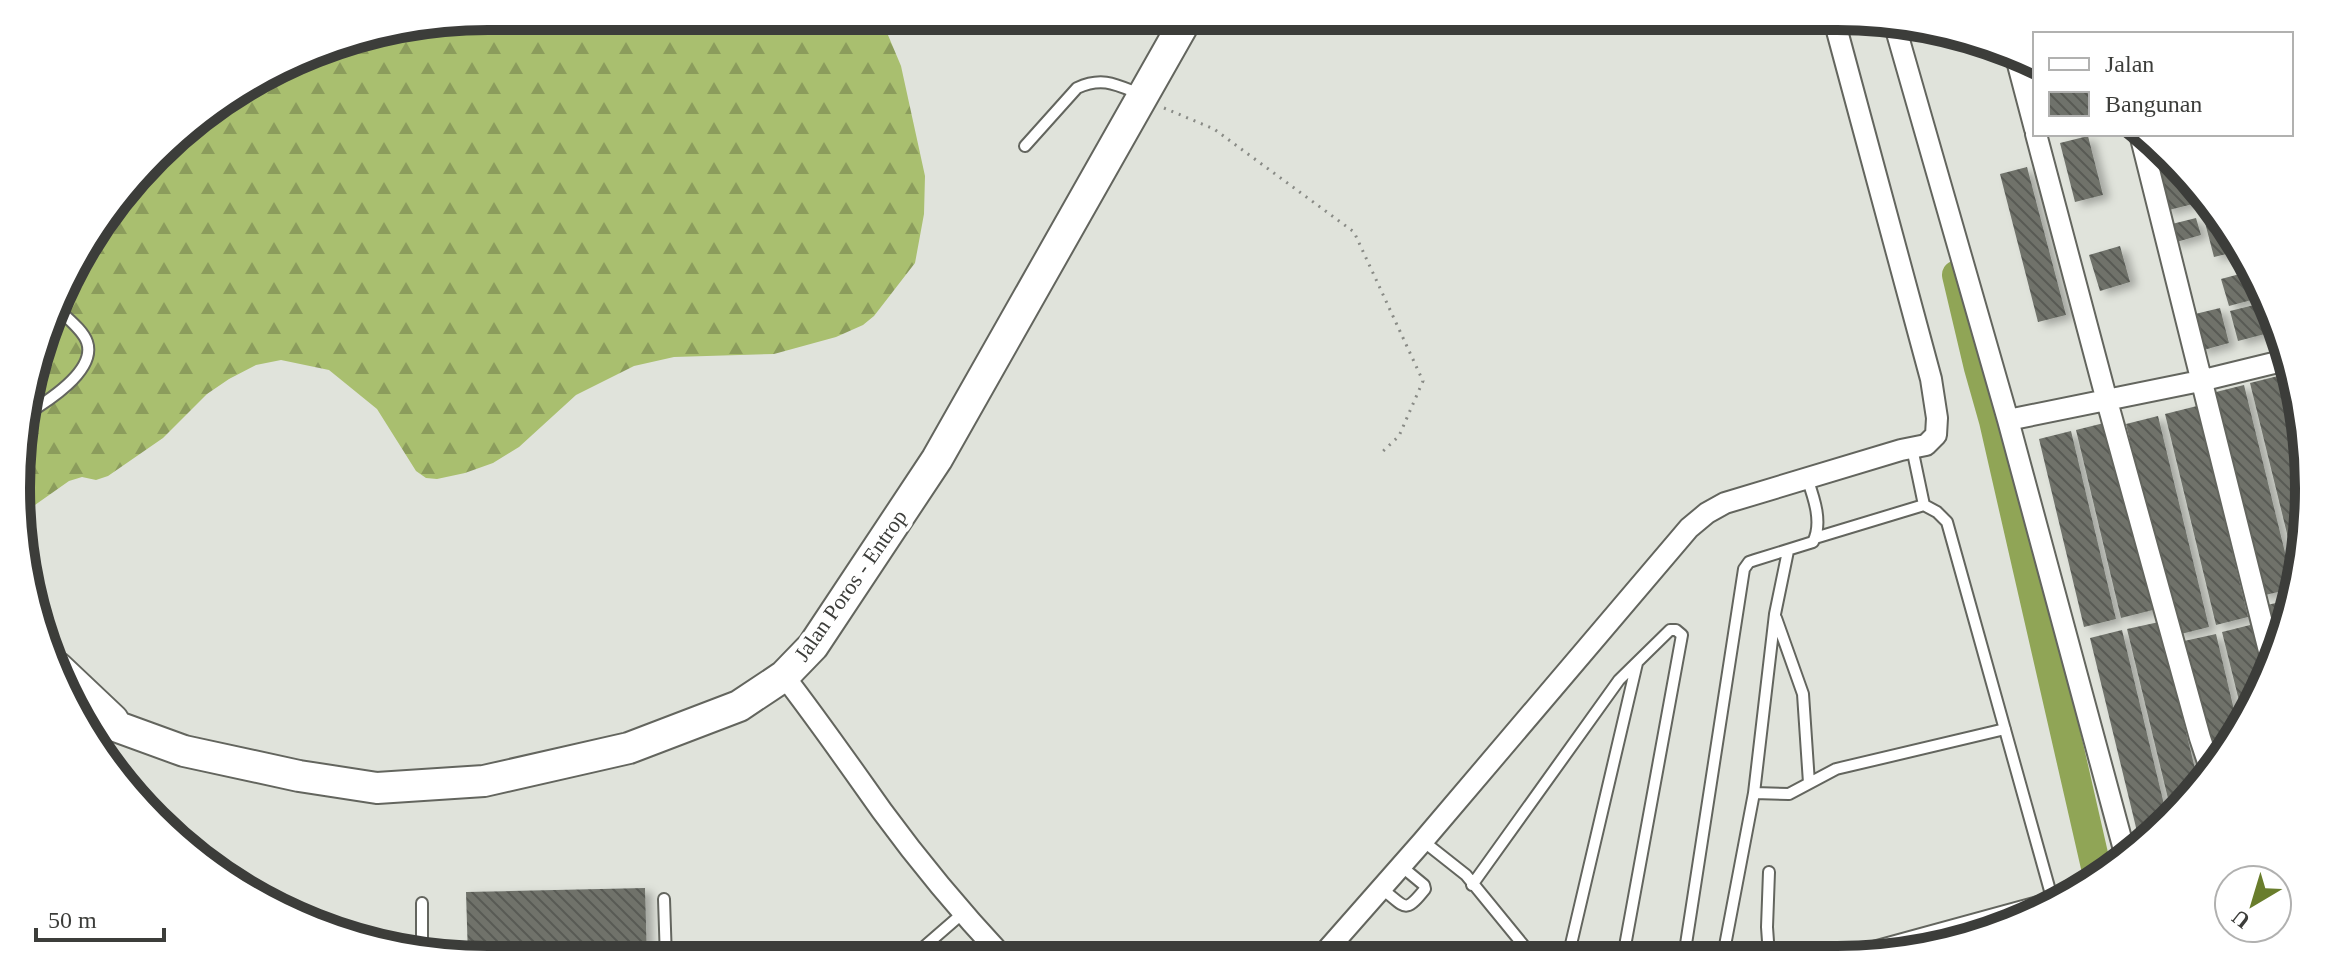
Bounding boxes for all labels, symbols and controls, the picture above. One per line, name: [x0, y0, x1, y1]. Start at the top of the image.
legend: [2033, 32, 2293, 136]
text: Jalan: [2105, 51, 2154, 77]
text: Bangunan: [2105, 91, 2202, 117]
street label: Jalan Poros - Entrop: [789, 505, 912, 666]
north arrow: [2213, 864, 2293, 944]
scale bar: [36, 892, 164, 942]
text: U: [2227, 905, 2255, 934]
text: 50 m: [48, 907, 97, 933]

